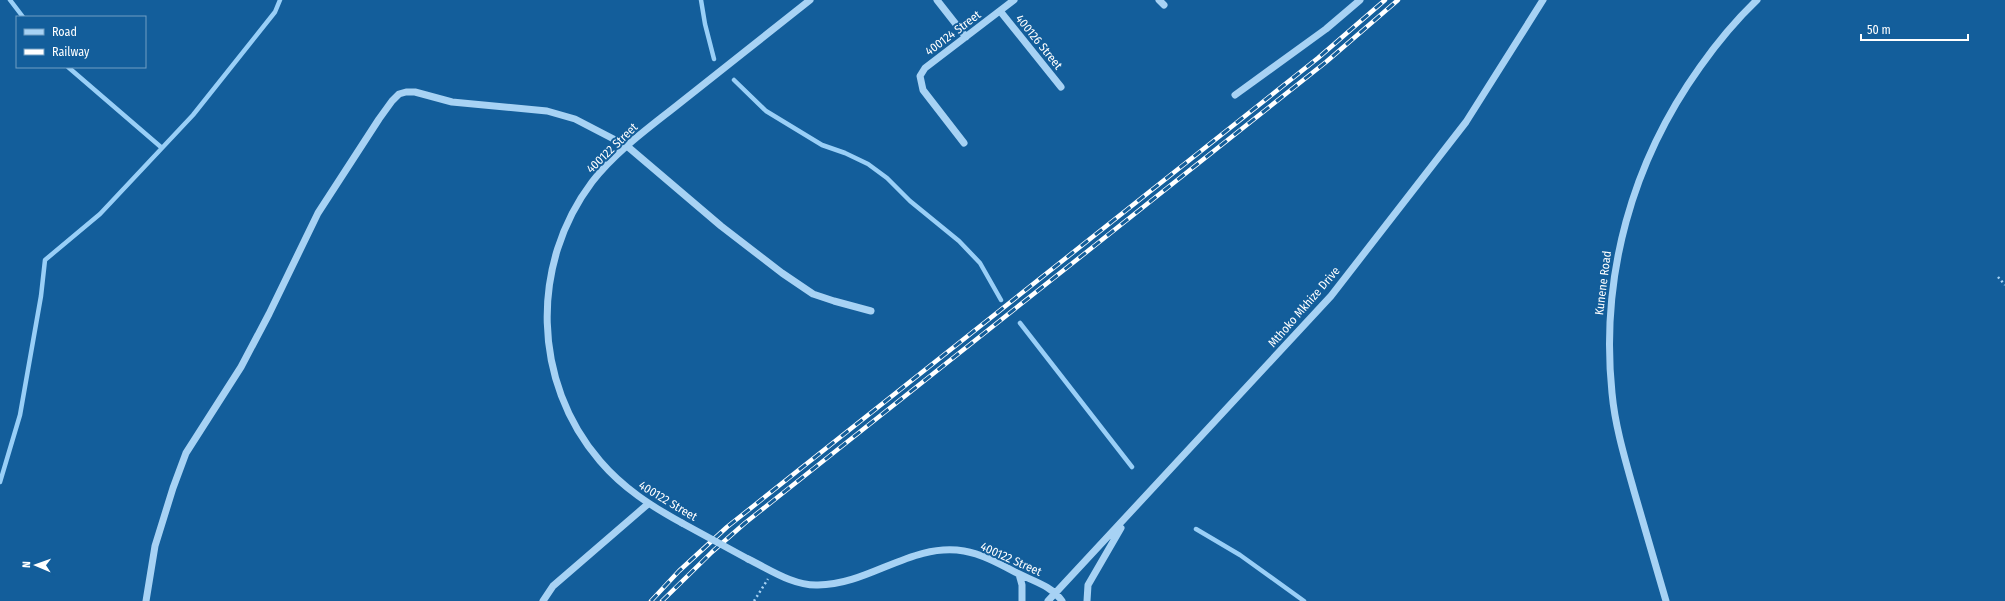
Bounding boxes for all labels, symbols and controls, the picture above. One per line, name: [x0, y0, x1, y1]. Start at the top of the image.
street label: 400124 Street: [922, 8, 984, 58]
street label: 400126 Street: [1013, 12, 1065, 72]
legend: [16, 16, 146, 68]
scale bar: [1861, 16, 1968, 42]
text: 50 m: [1867, 23, 1891, 37]
text: Road: [52, 25, 77, 39]
text: Railway: [52, 45, 90, 59]
street label: 400122 Street: [584, 120, 641, 176]
street label: Kunene Road: [1592, 250, 1614, 316]
street label: Mthoko Mkhize Drive: [1265, 264, 1343, 350]
street label: 400122 Street: [636, 478, 700, 524]
street label: 400122 Street: [978, 539, 1044, 579]
north arrow: [16, 545, 56, 585]
text: N: [20, 561, 33, 568]

